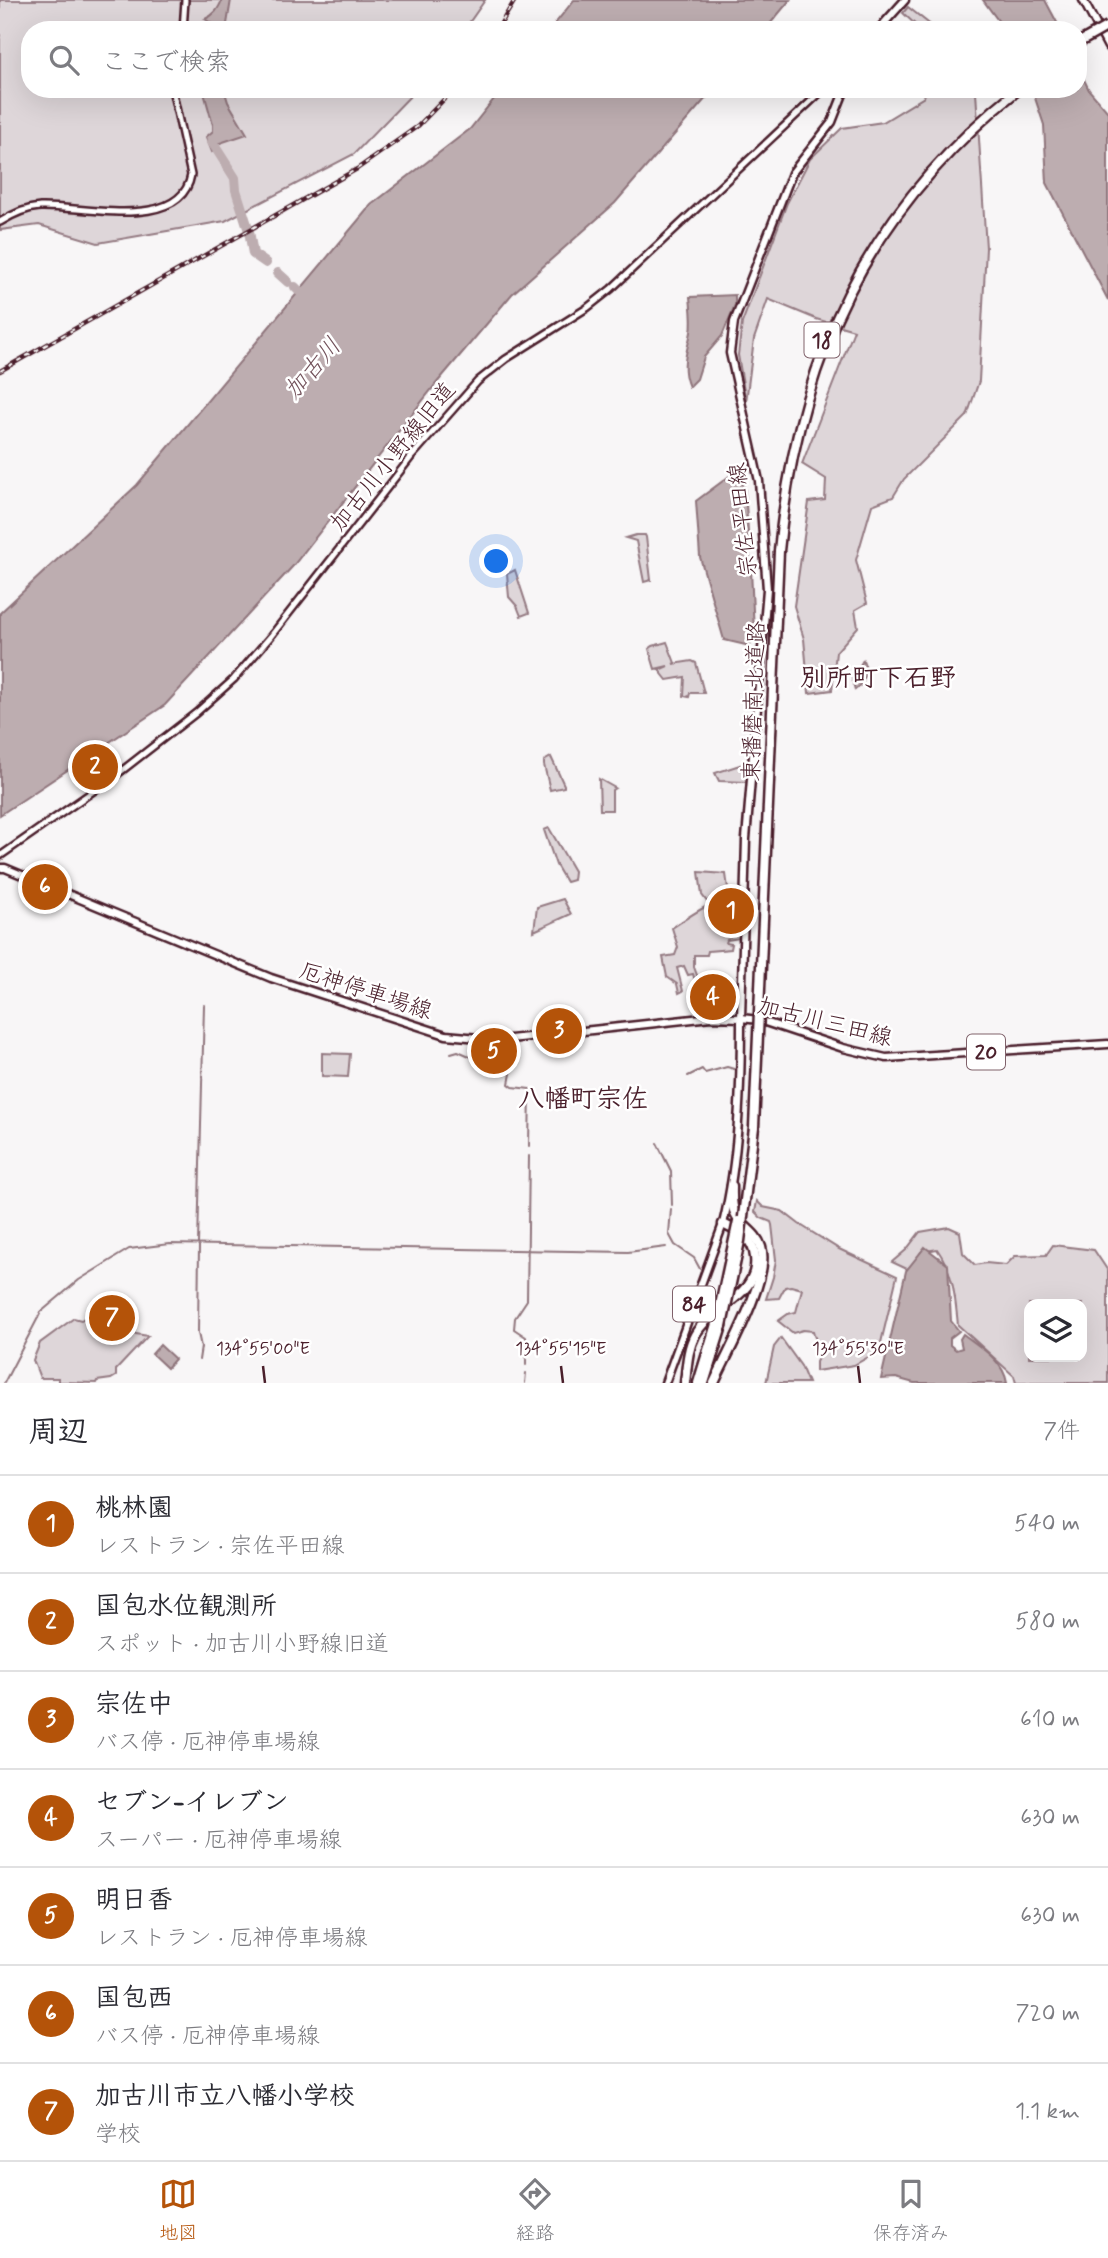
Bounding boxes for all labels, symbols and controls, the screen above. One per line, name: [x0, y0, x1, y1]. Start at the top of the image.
search box: [21, 21, 1087, 98]
icon: search: [45, 41, 83, 79]
text: ここで検索: [101, 46, 231, 80]
road number: 18: [804, 322, 840, 358]
water label: 加古川: [278, 332, 348, 406]
street label: 加古川小野線旧道: [324, 376, 463, 538]
street label: 宗佐平田線: [723, 461, 765, 579]
your location: [479, 544, 513, 578]
street label: 東播磨南北道路: [737, 620, 773, 782]
district label: 別所町下石野: [800, 662, 956, 696]
pin: 2: [72, 741, 118, 793]
pin: 6: [22, 861, 68, 913]
pin: 1: [708, 885, 754, 937]
street label: 厄神停車場線: [295, 956, 436, 1027]
pin: 4: [690, 971, 736, 1023]
street label: 加古川三田線: [754, 992, 895, 1054]
pin: 3: [536, 1005, 582, 1057]
pin: 5: [471, 1025, 517, 1077]
road number: 20: [967, 1034, 1005, 1070]
district label: 八幡町宗佐: [518, 1083, 648, 1117]
road number: 84: [673, 1286, 715, 1322]
pin: 7: [89, 1292, 135, 1344]
map controls: [1024, 1299, 1087, 1362]
button: layers: [1024, 1299, 1087, 1362]
text: 134°55'00"E: [216, 1337, 310, 1361]
text: 134°55'15"E: [515, 1337, 607, 1361]
text: 134°55'30"E: [812, 1337, 904, 1361]
text: 周辺: [28, 1413, 88, 1452]
text: 7件: [1043, 1417, 1080, 1447]
text: 桃林園: [95, 1492, 173, 1526]
text: 1: [46, 1509, 56, 1539]
text: 540 m: [1014, 1509, 1080, 1539]
text: レストラン · 宗佐平田線: [95, 1532, 345, 1562]
text: 国包水位観測所: [95, 1590, 277, 1624]
text: 2: [45, 1607, 57, 1637]
text: 580 m: [1015, 1607, 1080, 1637]
text: スポット · 加古川小野線旧道: [95, 1630, 389, 1660]
text: 宗佐中: [95, 1688, 173, 1722]
text: 3: [46, 1705, 56, 1735]
text: 610 m: [1020, 1705, 1080, 1735]
text: バス停 · 厄神停車場線: [95, 1728, 320, 1758]
text: セブン-イレブン: [95, 1786, 289, 1820]
text: 4: [44, 1803, 58, 1833]
text: 630 m: [1020, 1803, 1080, 1833]
text: スーパー · 厄神停車場線: [95, 1826, 342, 1856]
text: 明日香: [95, 1884, 173, 1918]
text: 5: [44, 1901, 58, 1931]
text: 630 m: [1020, 1901, 1080, 1931]
text: レストラン · 厄神停車場線: [95, 1924, 368, 1954]
text: 国包西: [95, 1982, 173, 2016]
text: 6: [45, 1999, 57, 2029]
text: 720 m: [1016, 1999, 1080, 2029]
text: バス停 · 厄神停車場線: [95, 2022, 320, 2052]
text: 加古川市立八幡小学校: [95, 2080, 355, 2114]
text: 7: [44, 2097, 58, 2127]
text: 1.1 km: [1015, 2097, 1080, 2127]
text: 学校: [95, 2120, 141, 2150]
tab: 地図: [159, 2175, 197, 2246]
tab: 経路: [516, 2175, 554, 2246]
tab: 保存済み: [873, 2175, 949, 2246]

